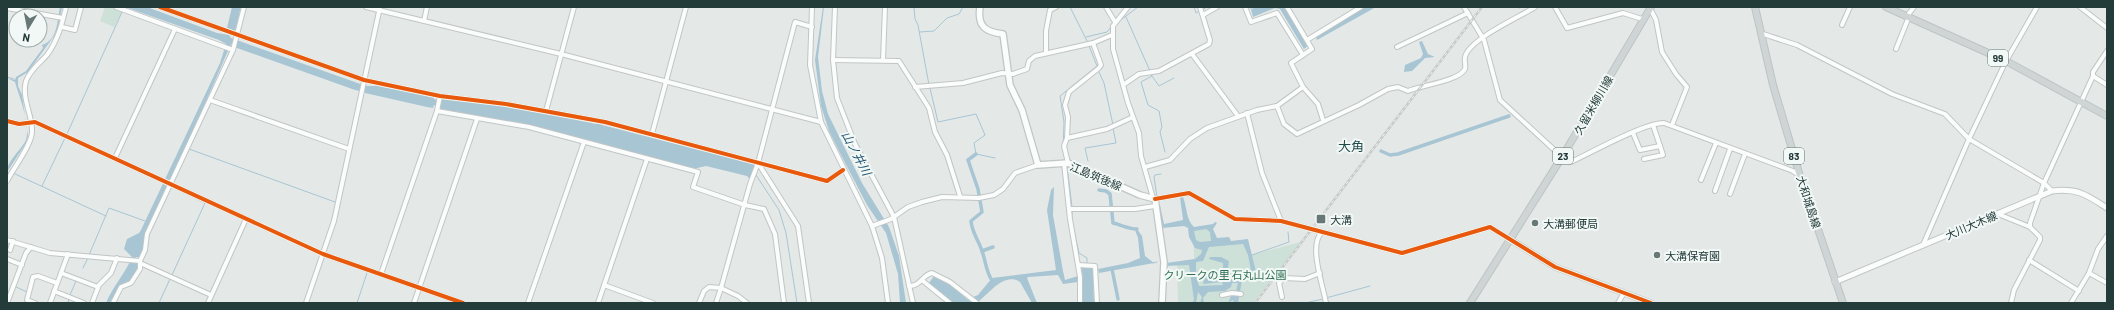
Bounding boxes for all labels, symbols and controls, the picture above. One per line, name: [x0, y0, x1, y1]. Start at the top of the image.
north arrow: [8, 8, 48, 48]
text: N: [21, 31, 31, 45]
road number: 99: [1988, 50, 2008, 66]
street label: 久留米柳川線: [1571, 73, 1615, 137]
water label: 山ノ井川: [840, 129, 875, 179]
district label: 大角: [1338, 138, 1364, 154]
road number: 23: [1553, 148, 1573, 164]
road number: 83: [1784, 148, 1804, 164]
street label: 江島筑後線: [1068, 159, 1124, 193]
street label: 大和城島線: [1794, 174, 1824, 230]
street label: 大川大木線: [1943, 208, 1999, 242]
marker: 大溝: [1315, 213, 1327, 225]
place label: 大溝: [1330, 213, 1352, 226]
place label: 大溝郵便局: [1543, 217, 1598, 230]
marker: 大溝郵便局: [1530, 218, 1540, 228]
place label: 大溝保育園: [1665, 249, 1720, 262]
marker: 大溝保育園: [1652, 250, 1662, 260]
park label: クリークの里 石丸山公園: [1163, 268, 1287, 281]

